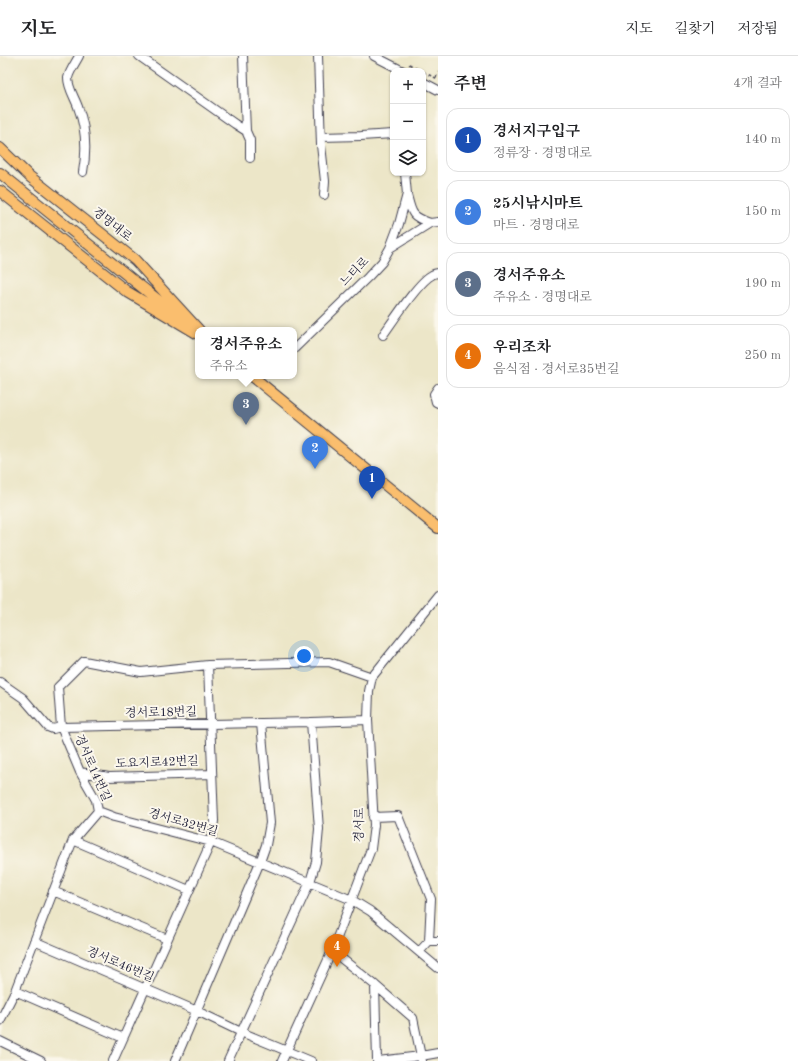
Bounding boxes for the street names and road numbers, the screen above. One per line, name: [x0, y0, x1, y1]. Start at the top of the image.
street label: 경명대로: [90, 205, 135, 245]
street label: 느티로: [338, 254, 372, 289]
street label: 경서로18번길: [125, 705, 197, 720]
street label: 경서로14번길: [72, 732, 113, 803]
street label: 도요지로42번길: [115, 755, 199, 770]
street label: 경서로32번길: [147, 806, 219, 839]
street label: 경서로: [353, 807, 366, 842]
street label: 경서로46번길: [85, 945, 156, 985]

